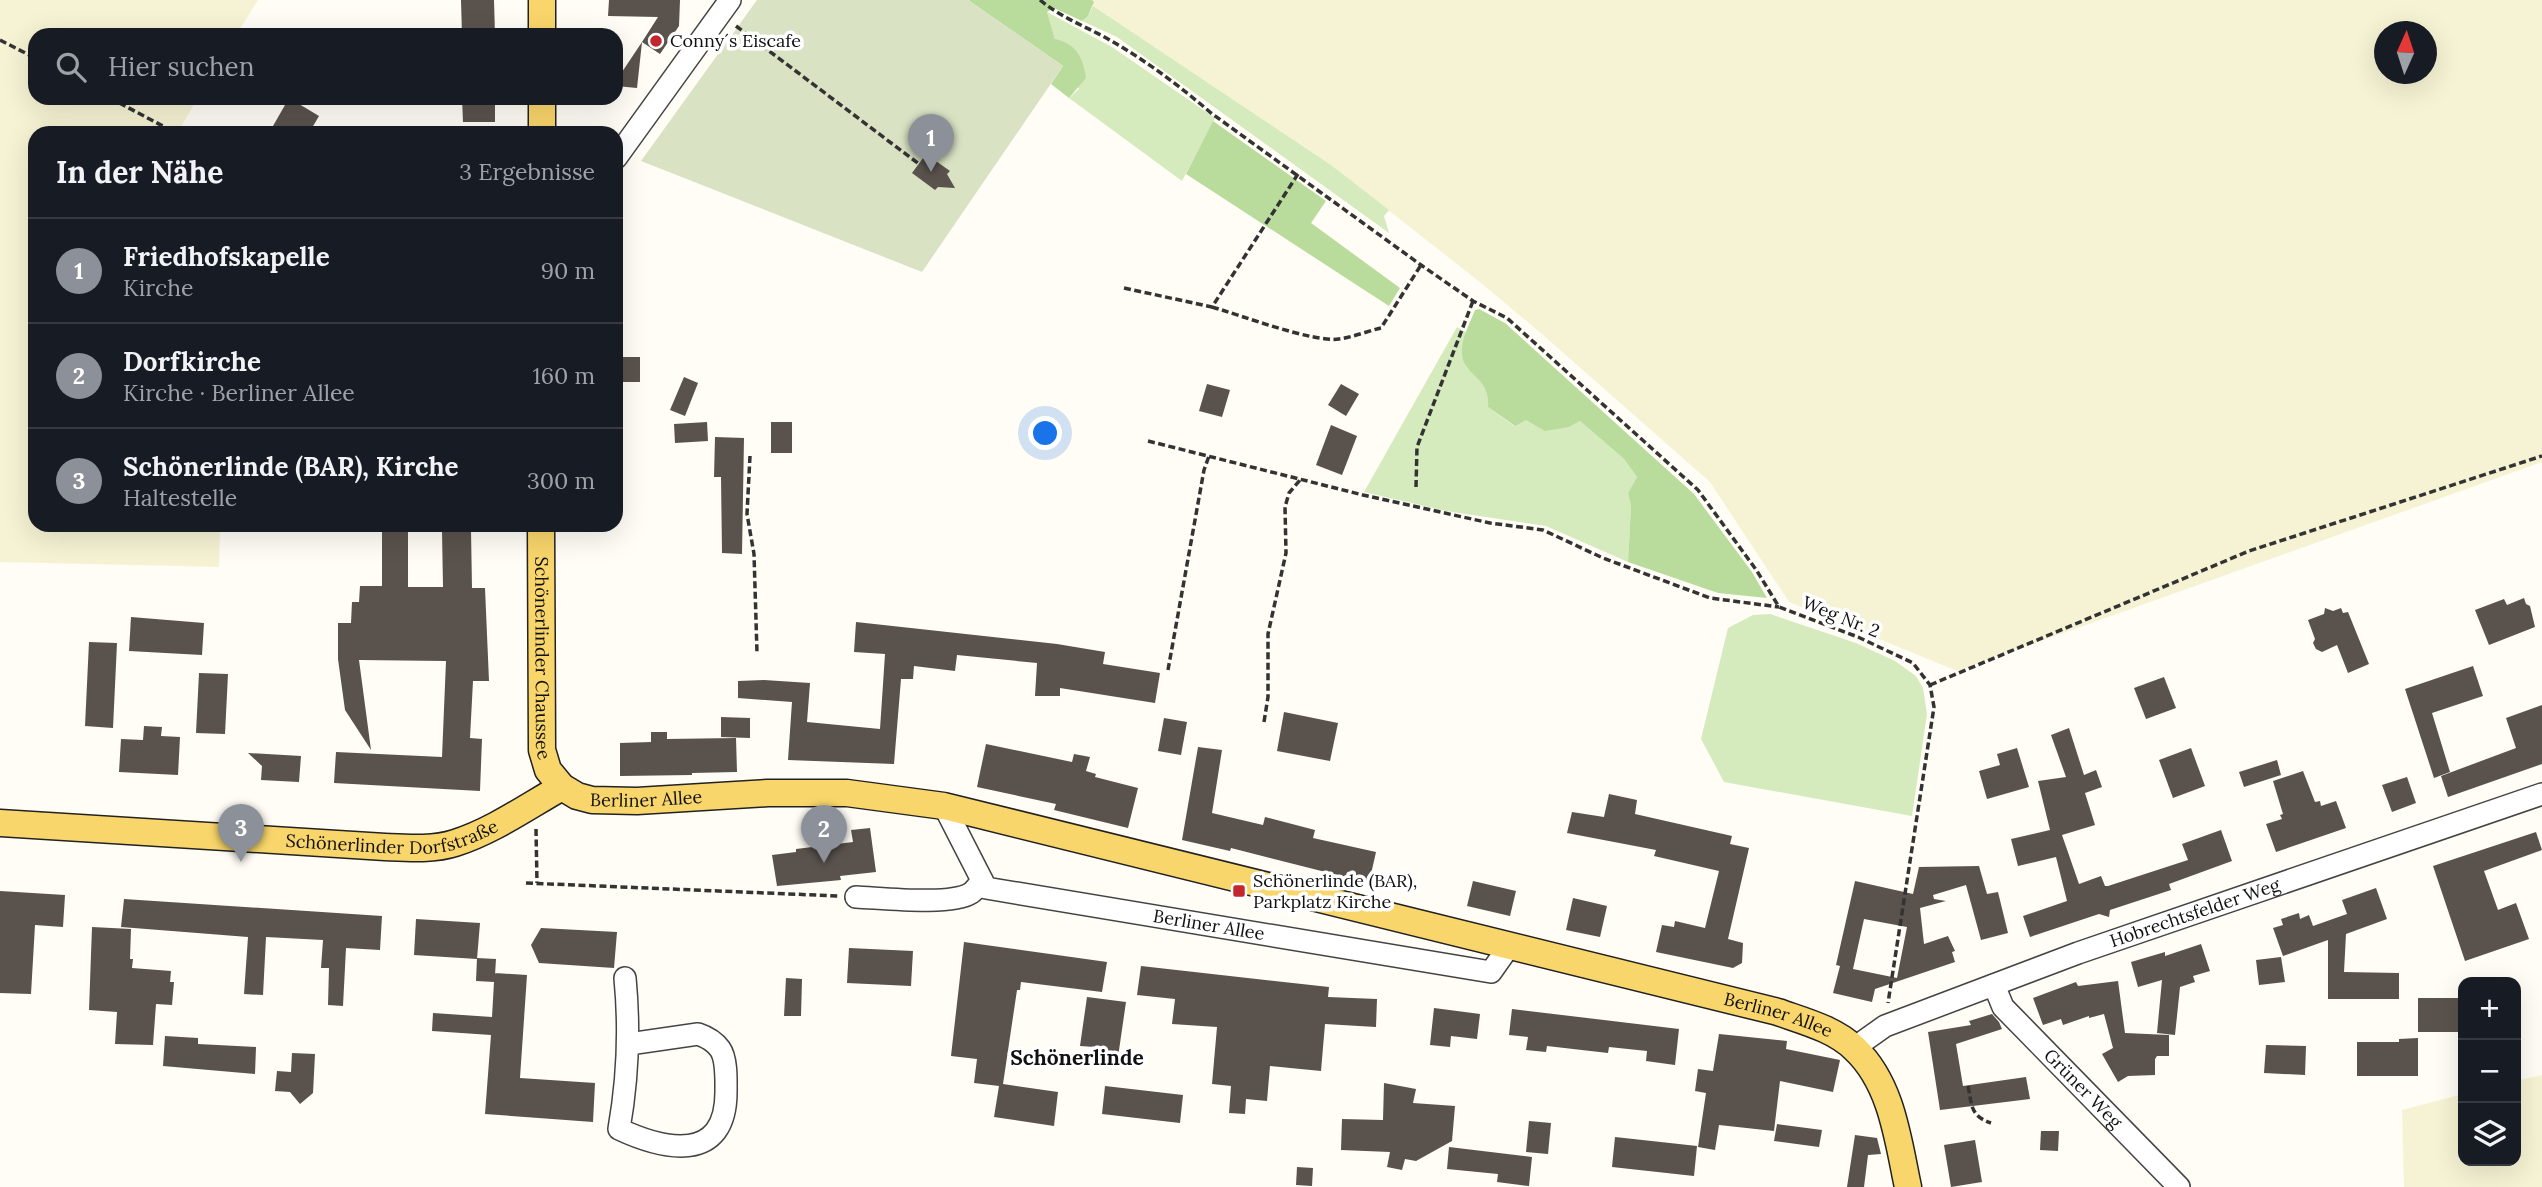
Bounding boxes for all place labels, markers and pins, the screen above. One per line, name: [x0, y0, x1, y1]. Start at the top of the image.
place label: Conny´s Eiscafe: [670, 29, 801, 52]
marker: Conny´s Eiscafe: [648, 33, 664, 49]
pin: 1: [908, 114, 954, 172]
pin: 3: [218, 804, 264, 862]
pin: 2: [801, 805, 847, 863]
place label: Schönerlinde (BAR), Parkplatz Kirche: [1253, 869, 1417, 913]
marker: Schönerlinde (BAR), Parkplatz Kirche: [1231, 883, 1247, 899]

